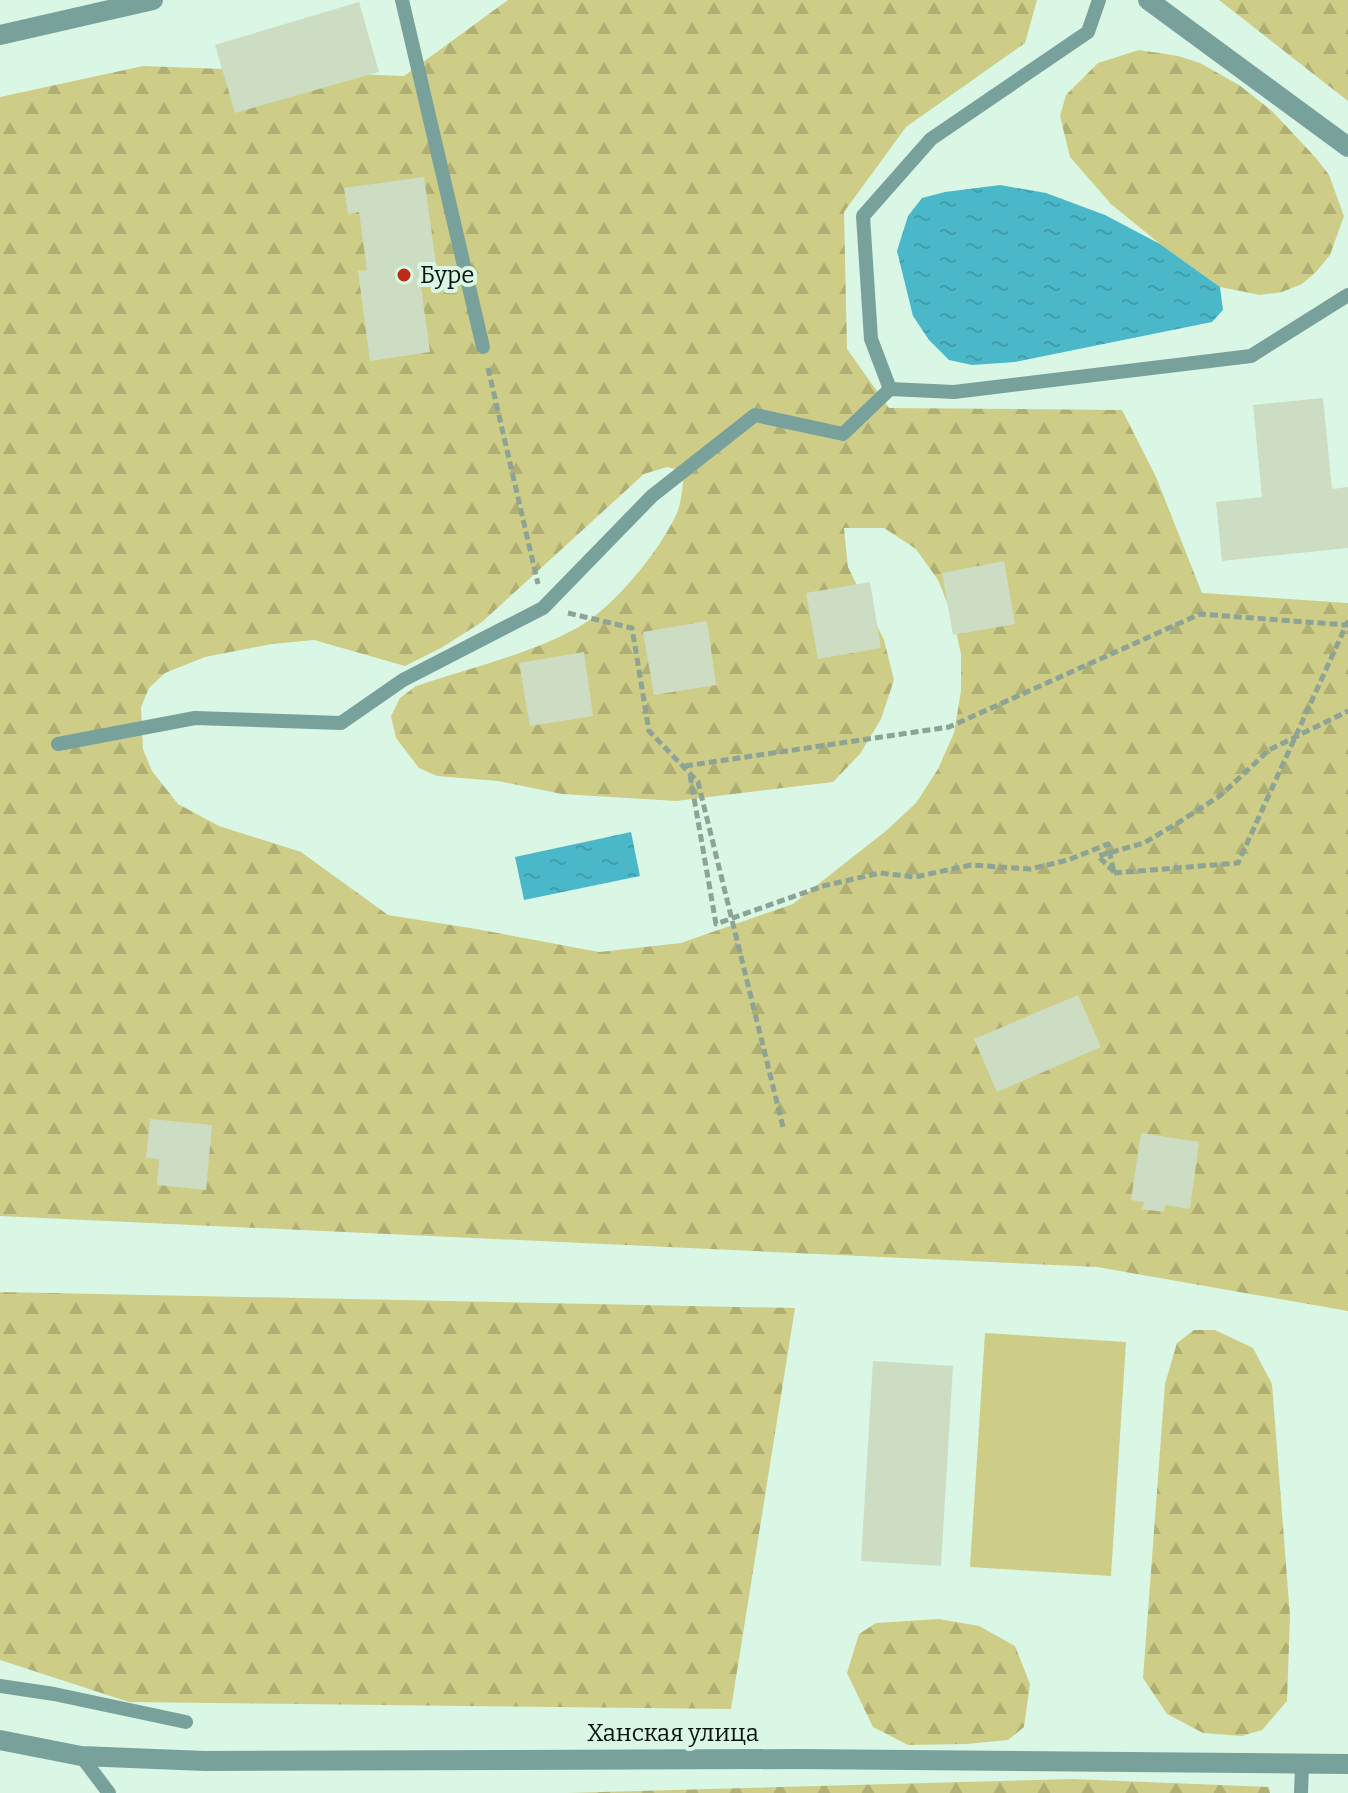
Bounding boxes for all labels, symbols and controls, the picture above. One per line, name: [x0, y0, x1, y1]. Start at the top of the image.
place label: Буре: [420, 261, 474, 289]
marker: Буре: [395, 266, 413, 284]
street label: Ханская улица: [587, 1719, 759, 1747]

